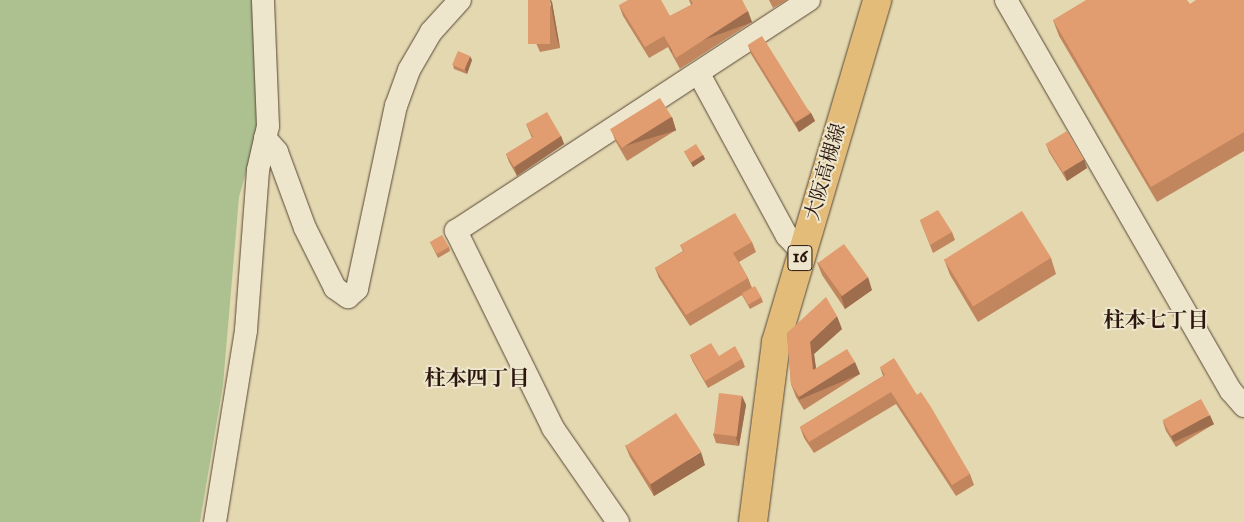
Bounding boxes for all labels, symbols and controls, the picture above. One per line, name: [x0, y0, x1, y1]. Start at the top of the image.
street label: 大阪高槻線: [801, 121, 851, 223]
road number: 16: [786, 242, 814, 274]
district label: 柱本七丁目: [1104, 309, 1208, 335]
district label: 柱本四丁目: [425, 367, 529, 393]

